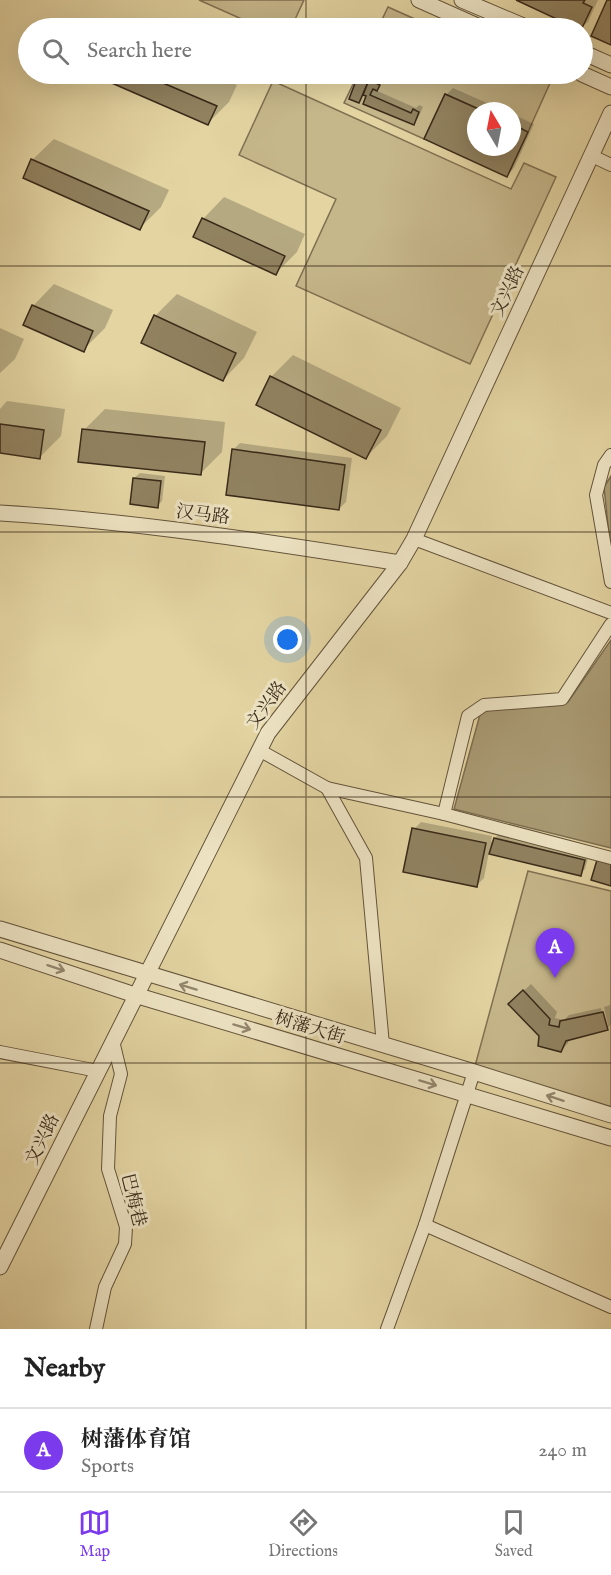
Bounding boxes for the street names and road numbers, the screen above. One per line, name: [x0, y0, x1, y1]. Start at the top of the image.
street label: 文兴路: [487, 262, 530, 321]
street label: 汉马路: [175, 501, 231, 530]
street label: 文兴路: [242, 677, 292, 734]
street label: 树藩大街: [272, 1007, 347, 1050]
street label: 文兴路: [21, 1110, 66, 1169]
street label: 巴梅巷: [115, 1171, 150, 1229]

